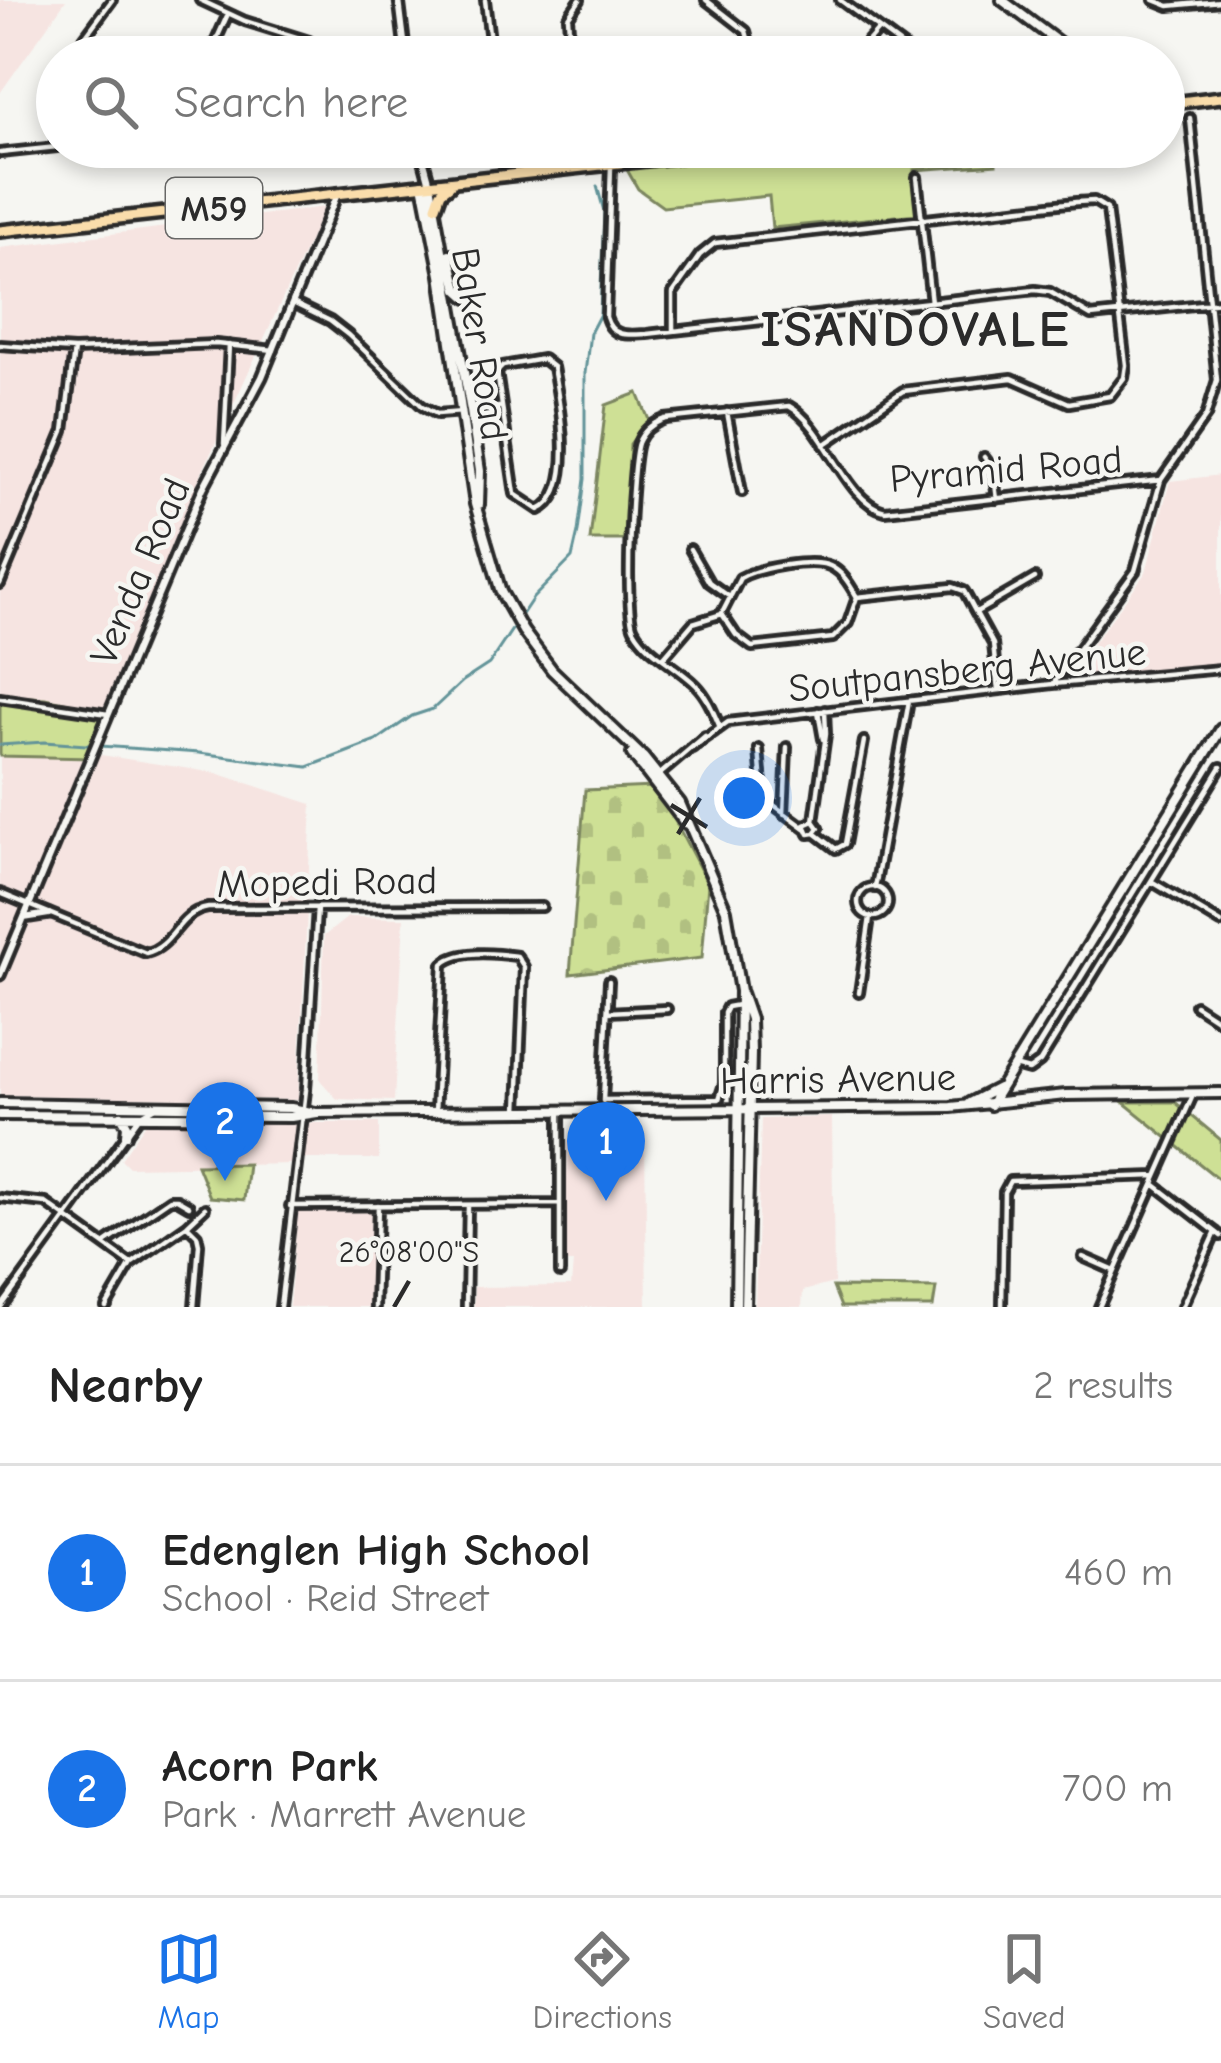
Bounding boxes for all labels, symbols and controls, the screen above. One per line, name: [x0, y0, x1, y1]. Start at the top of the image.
search box: [36, 36, 1185, 168]
icon: search: [78, 69, 144, 135]
text: Search here: [174, 76, 408, 128]
road number: M59: [166, 178, 262, 238]
street label: Baker Road: [442, 245, 517, 444]
district label: ISANDOVALE: [760, 300, 1072, 359]
street label: Pyramid Road: [888, 437, 1124, 502]
street label: Venda Road: [81, 472, 200, 671]
street label: Soutpansberg Avenue: [786, 629, 1148, 712]
your location: [714, 768, 774, 828]
street label: Mopedi Road: [216, 858, 438, 907]
street label: Harris Avenue: [720, 1055, 956, 1104]
pin: 2: [186, 1082, 264, 1181]
pin: 1: [567, 1102, 645, 1201]
text: 26°08'00"S: [339, 1235, 479, 1270]
text: Nearby: [48, 1356, 202, 1415]
text: 2 results: [1033, 1363, 1173, 1408]
text: Edenglen High School: [162, 1524, 591, 1576]
text: 1: [79, 1550, 95, 1595]
text: 460 m: [1064, 1550, 1173, 1595]
text: School · Reid Street: [162, 1576, 488, 1621]
text: Acorn Park: [162, 1740, 378, 1792]
text: 2: [77, 1766, 97, 1811]
text: 700 m: [1062, 1766, 1173, 1811]
text: Park · Marrett Avenue: [162, 1792, 526, 1837]
tab: Map: [156, 1926, 222, 2036]
tab: Directions: [533, 1926, 672, 2036]
tab: Saved: [983, 1926, 1065, 2036]

